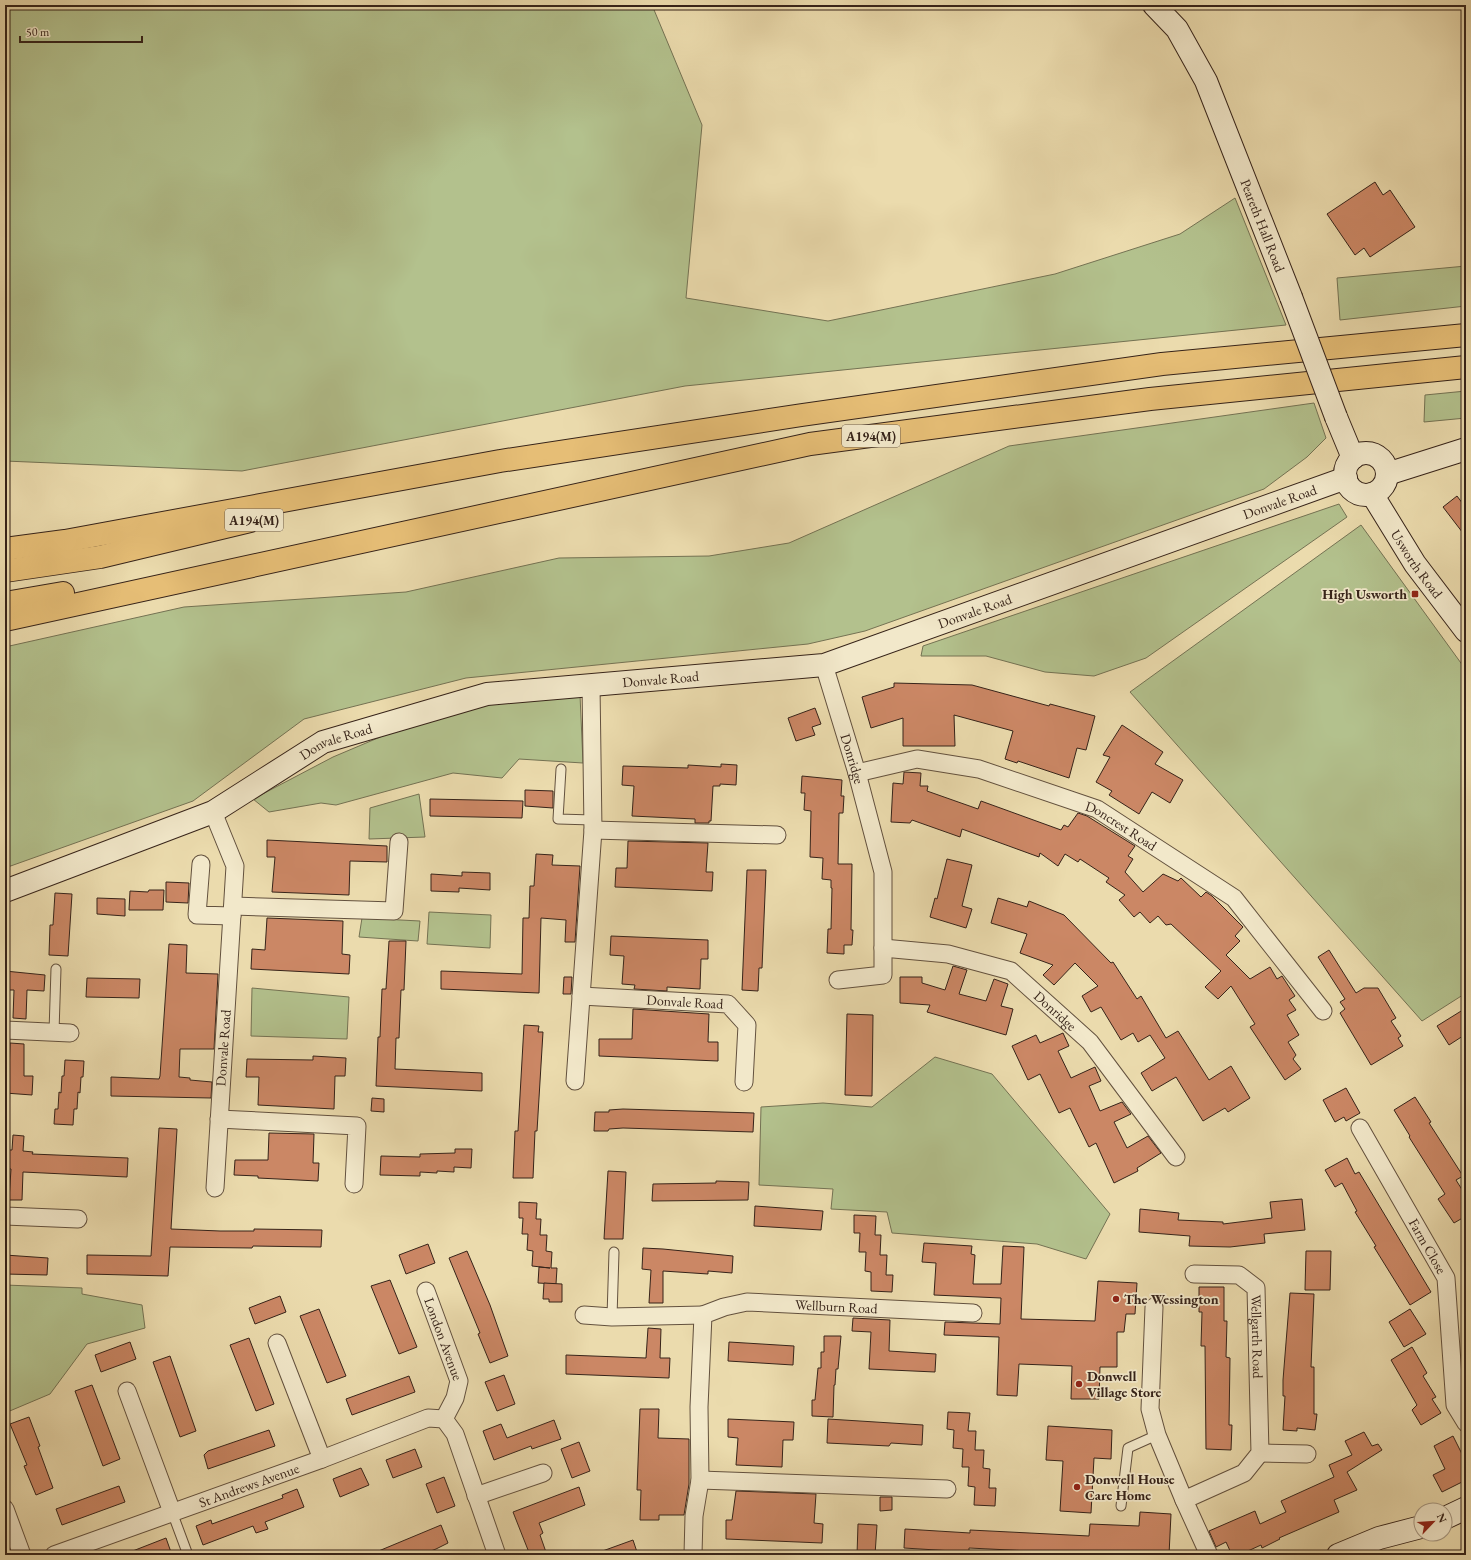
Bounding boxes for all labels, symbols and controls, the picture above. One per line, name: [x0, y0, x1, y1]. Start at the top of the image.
scale bar: [20, 18, 142, 44]
text: 50 m: [26, 24, 50, 40]
street label: Peareth Hall Road: [1236, 176, 1290, 275]
road number: A194(M): [842, 425, 900, 447]
street label: Donvale Road: [1240, 480, 1320, 523]
road number: A194(M): [225, 509, 283, 531]
street label: Usworth Road: [1387, 526, 1447, 602]
place label: High Usworth: [1322, 585, 1407, 603]
street label: Donvale Road: [935, 589, 1015, 633]
marker: High Usworth: [1410, 589, 1420, 599]
street label: Donvale Road: [621, 667, 701, 691]
street label: Donvale Road: [296, 719, 375, 764]
street label: Donridge: [836, 731, 869, 786]
street label: Doncrest Road: [1083, 797, 1161, 855]
street label: Donridge: [1030, 987, 1081, 1035]
street label: Donvale Road: [646, 991, 725, 1013]
street label: Donvale Road: [211, 1008, 235, 1087]
street label: Farm Close: [1405, 1215, 1451, 1277]
place label: The Wessington: [1124, 1290, 1219, 1308]
marker: The Wessington: [1111, 1294, 1121, 1304]
street label: Wellgarth Road: [1247, 1294, 1267, 1380]
street label: London Avenue: [420, 1295, 467, 1383]
street label: Wellburn Road: [795, 1295, 879, 1317]
place label: Donwell Village Store: [1087, 1367, 1162, 1401]
marker: Donwell Village Store: [1074, 1379, 1084, 1389]
street label: St Andrews Avenue: [196, 1459, 302, 1511]
place label: Donwell House Care Home: [1085, 1470, 1175, 1504]
marker: Donwell House Care Home: [1072, 1482, 1082, 1492]
north arrow: [1413, 1502, 1453, 1542]
text: N: [1434, 1511, 1450, 1525]

